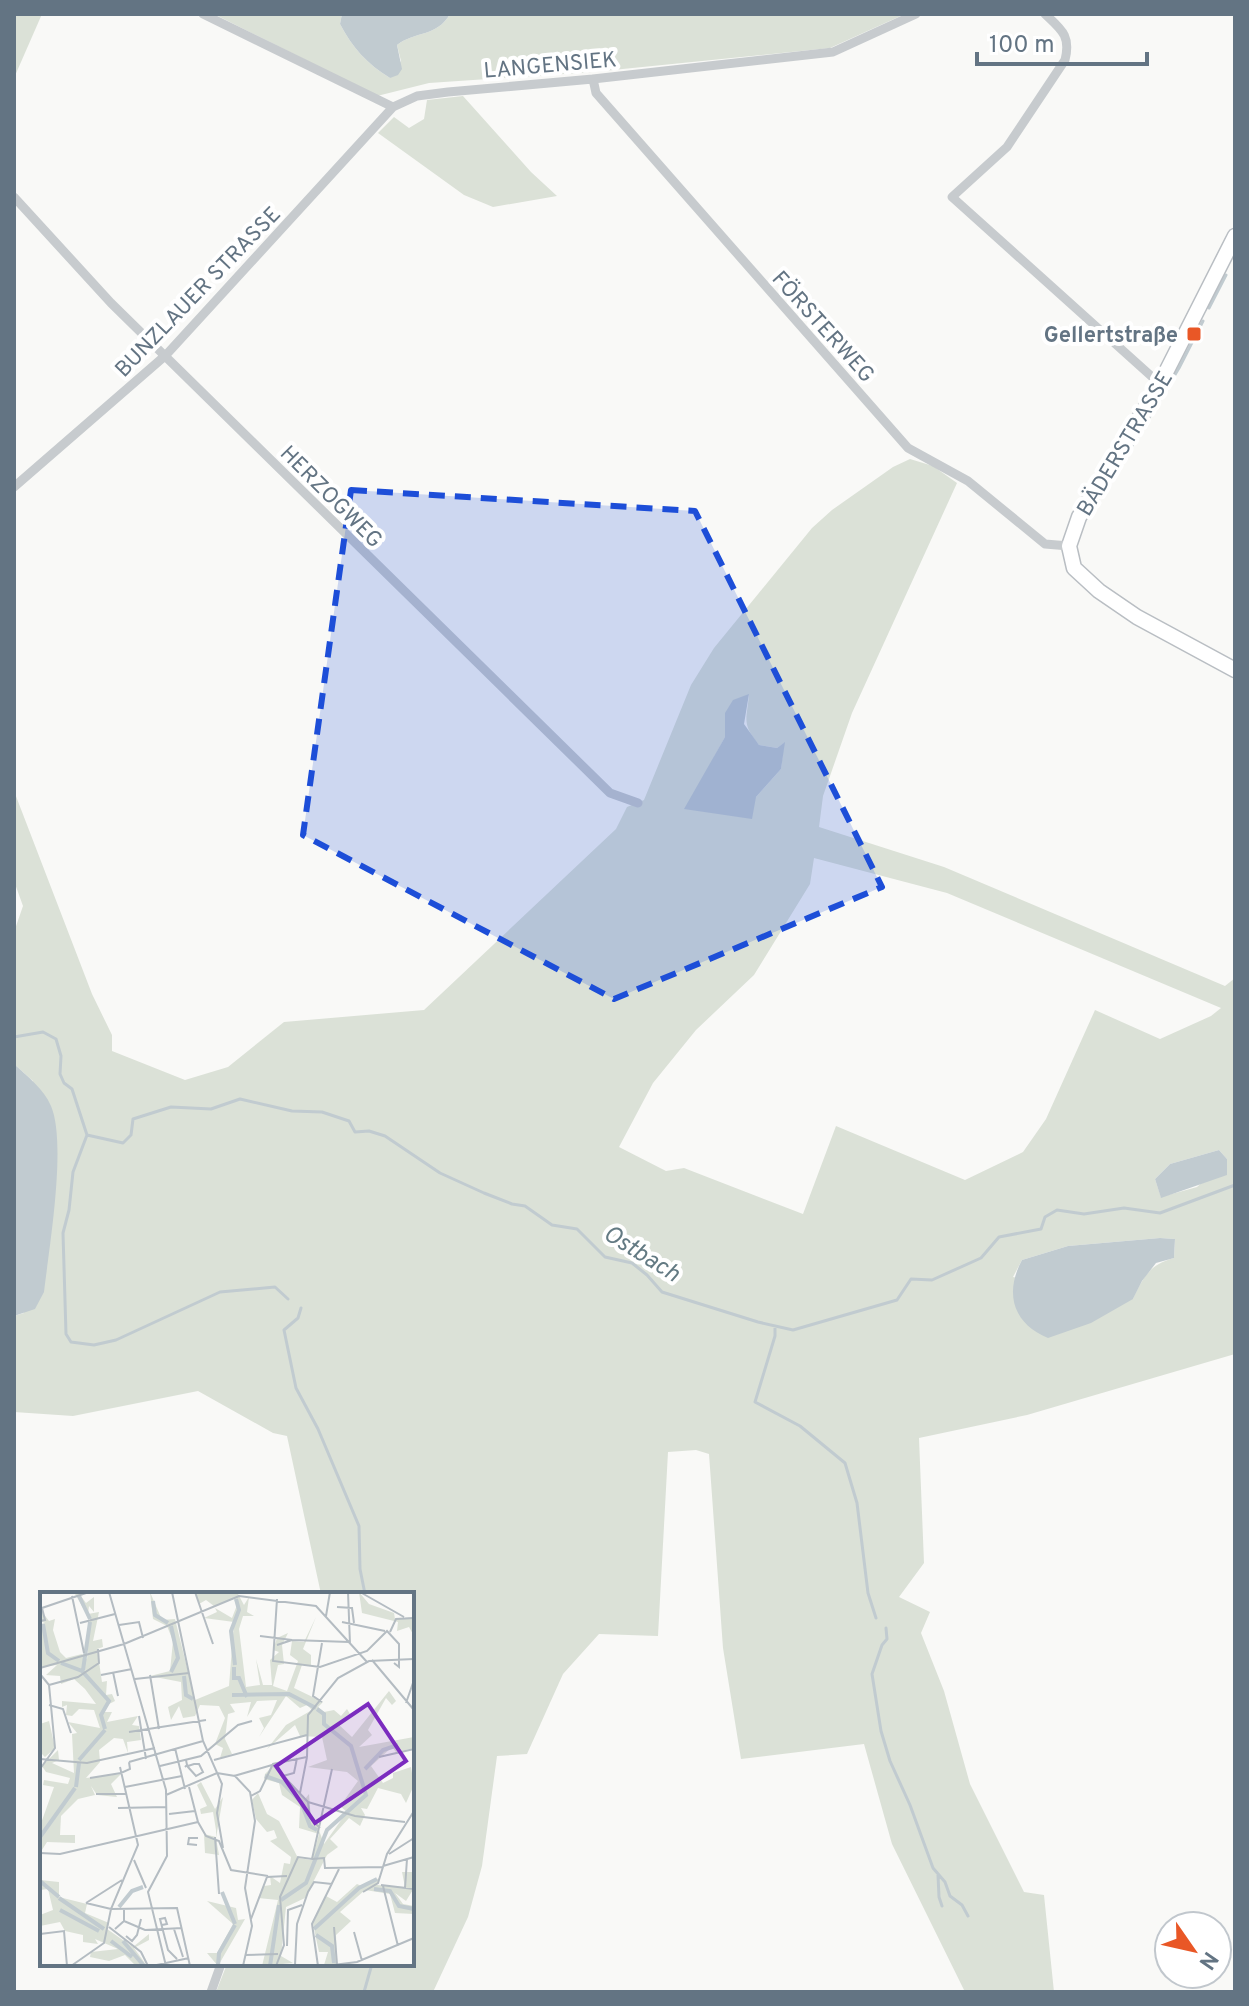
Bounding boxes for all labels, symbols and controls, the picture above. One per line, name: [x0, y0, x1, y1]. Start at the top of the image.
scale bar: [977, 16, 1147, 66]
text: 100 m: [989, 31, 1055, 61]
street label: LANGENSIEK: [483, 47, 618, 86]
street label: BUNZLAUER STRASSE: [110, 202, 287, 384]
street label: FÖRSTERWEG: [765, 265, 881, 389]
place label: Gellertstraße: [1044, 323, 1178, 350]
marker: Gellertstraße: [1185, 325, 1203, 343]
street label: BÄDERSTRASSE: [1071, 366, 1180, 522]
street label: HERZOGWEG: [273, 441, 387, 555]
water label: Ostbach: [597, 1219, 685, 1290]
inset map: [40, 1592, 414, 1966]
north arrow: [1153, 1910, 1233, 1990]
text: N: [1192, 1946, 1223, 1974]

